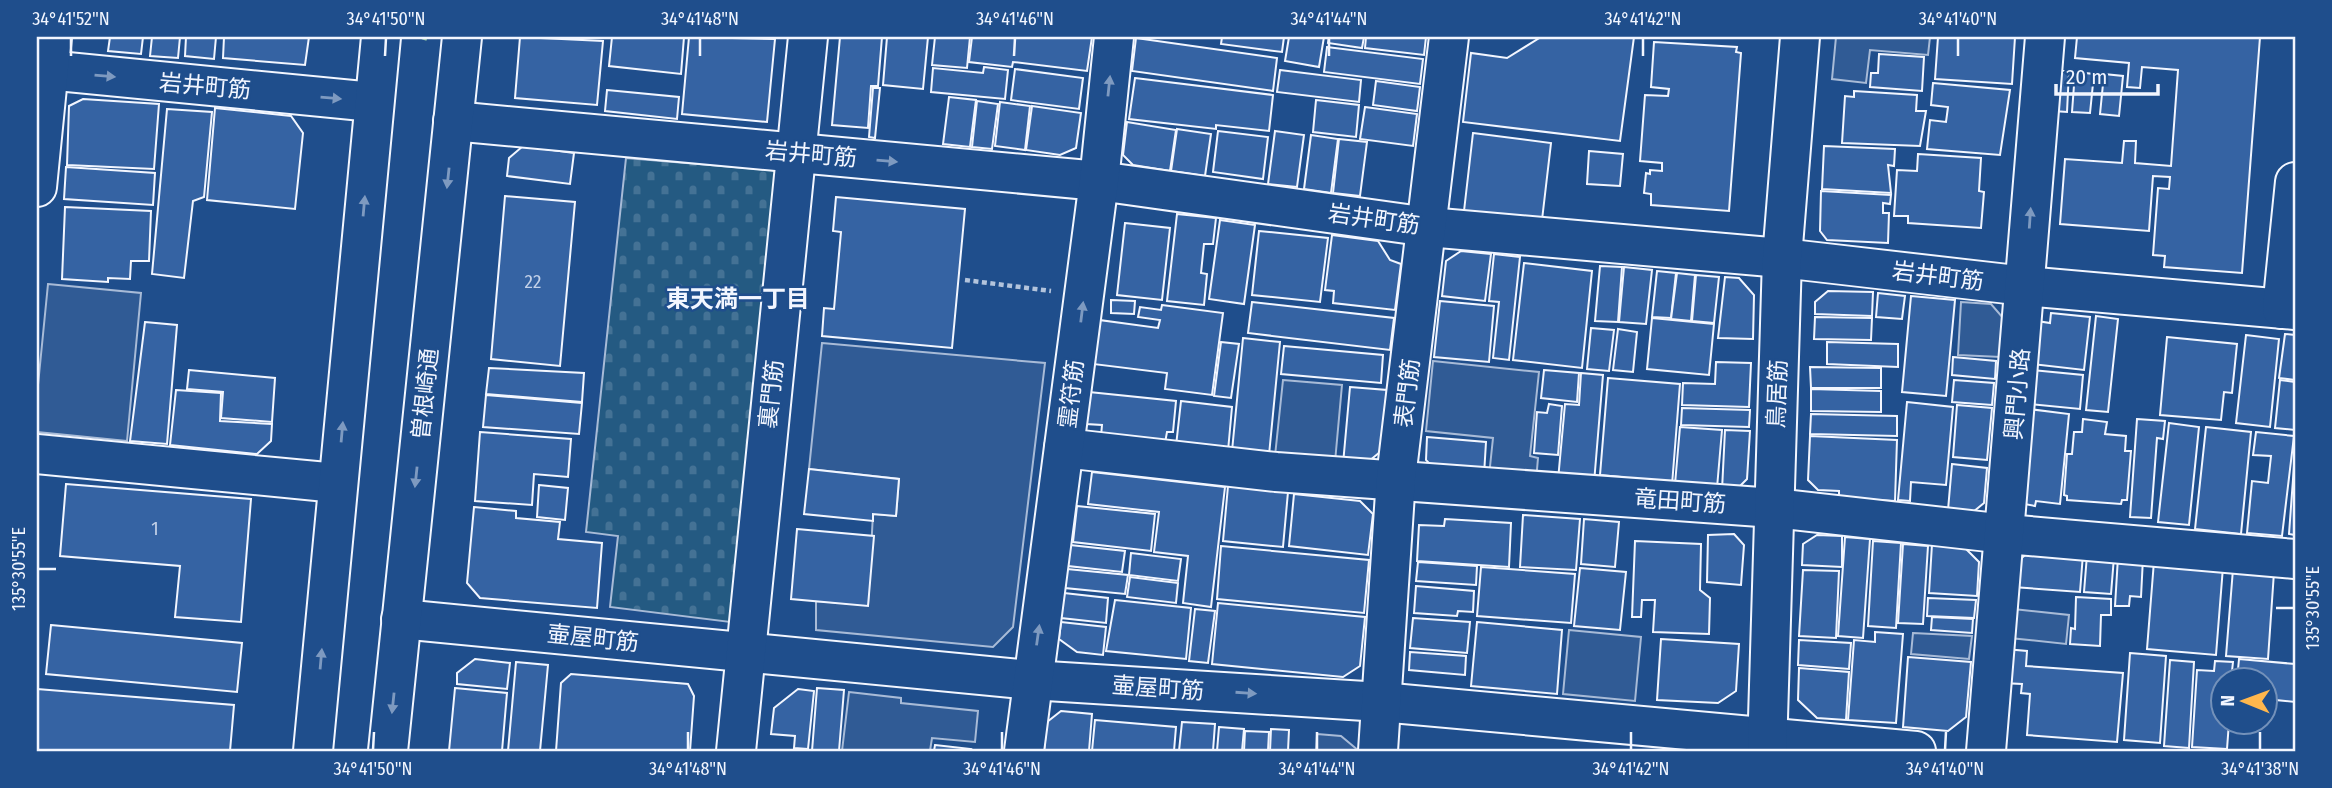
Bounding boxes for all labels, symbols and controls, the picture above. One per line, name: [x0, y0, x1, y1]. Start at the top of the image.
text: 34°41'52"N: [32, 8, 110, 30]
text: 34°41'50"N: [347, 8, 425, 30]
text: 34°41'48"N: [661, 8, 739, 30]
text: 34°41'46"N: [976, 8, 1054, 30]
text: 34°41'44"N: [1290, 8, 1368, 30]
text: 34°41'42"N: [1604, 8, 1682, 30]
text: 34°41'40"N: [1919, 8, 1997, 30]
scale bar: [2056, 52, 2157, 96]
text: 20 m: [2066, 64, 2107, 90]
street label: 岩井町筋: [158, 68, 252, 104]
one-way arrow: [94, 71, 116, 82]
one-way arrow: [1103, 75, 1114, 97]
one-way arrow: [320, 93, 342, 104]
street label: 岩井町筋: [764, 136, 858, 172]
one-way arrow: [876, 156, 898, 167]
one-way arrow: [442, 167, 453, 189]
one-way arrow: [358, 195, 369, 217]
street label: 岩井町筋: [1326, 199, 1422, 239]
one-way arrow: [2025, 207, 2036, 229]
street label: 岩井町筋: [1891, 256, 1985, 296]
house number: 22: [525, 270, 541, 293]
district label: 東天満一丁目: [666, 285, 810, 313]
one-way arrow: [1076, 301, 1087, 323]
street label: 曽根崎通: [406, 347, 444, 441]
street label: 興門小路: [1999, 347, 2035, 441]
street label: 表門筋: [1389, 357, 1425, 429]
street label: 裏門筋: [753, 358, 789, 430]
street label: 霊符筋: [1053, 358, 1089, 430]
street label: 鳥居筋: [1762, 359, 1792, 429]
one-way arrow: [337, 421, 348, 443]
one-way arrow: [410, 466, 421, 488]
street label: 竜田町筋: [1633, 484, 1727, 518]
house number: 1: [151, 517, 159, 540]
text: 135°30'55"E: [8, 527, 30, 611]
text: 135°30'55"E: [2302, 566, 2324, 650]
street label: 壷屋町筋: [546, 619, 640, 657]
one-way arrow: [1032, 624, 1043, 646]
one-way arrow: [316, 648, 327, 670]
north arrow: [2210, 666, 2280, 736]
street label: 壷屋町筋: [1111, 671, 1205, 705]
one-way arrow: [1235, 688, 1257, 699]
one-way arrow: [387, 693, 398, 715]
text: N: [2216, 695, 2239, 707]
text: 34°41'50"N: [334, 758, 412, 780]
text: 34°41'48"N: [649, 758, 727, 780]
text: 34°41'46"N: [963, 758, 1041, 780]
text: 34°41'44"N: [1278, 758, 1356, 780]
text: 34°41'42"N: [1592, 758, 1670, 780]
text: 34°41'40"N: [1906, 758, 1984, 780]
text: 34°41'38"N: [2221, 758, 2299, 780]

